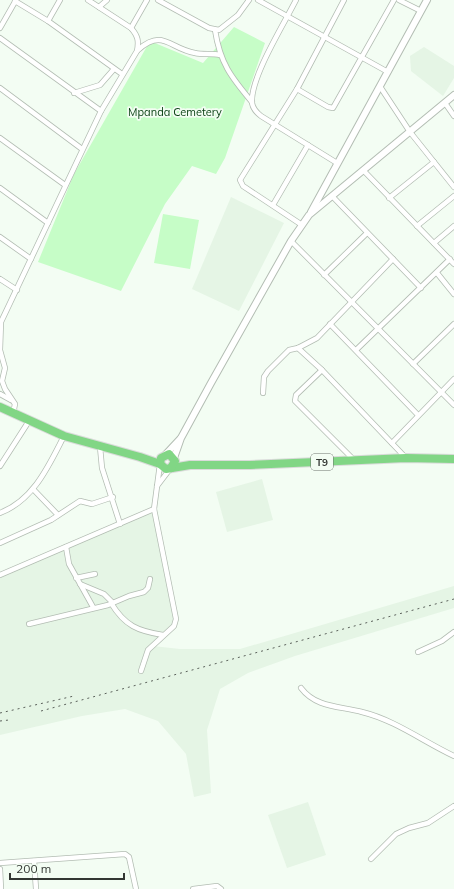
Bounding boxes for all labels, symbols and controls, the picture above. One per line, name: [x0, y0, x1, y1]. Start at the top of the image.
park label: Mpanda Cemetery: [128, 105, 222, 119]
road number: T9: [311, 454, 333, 470]
scale bar: [10, 855, 124, 881]
text: 200 m: [16, 861, 51, 876]

